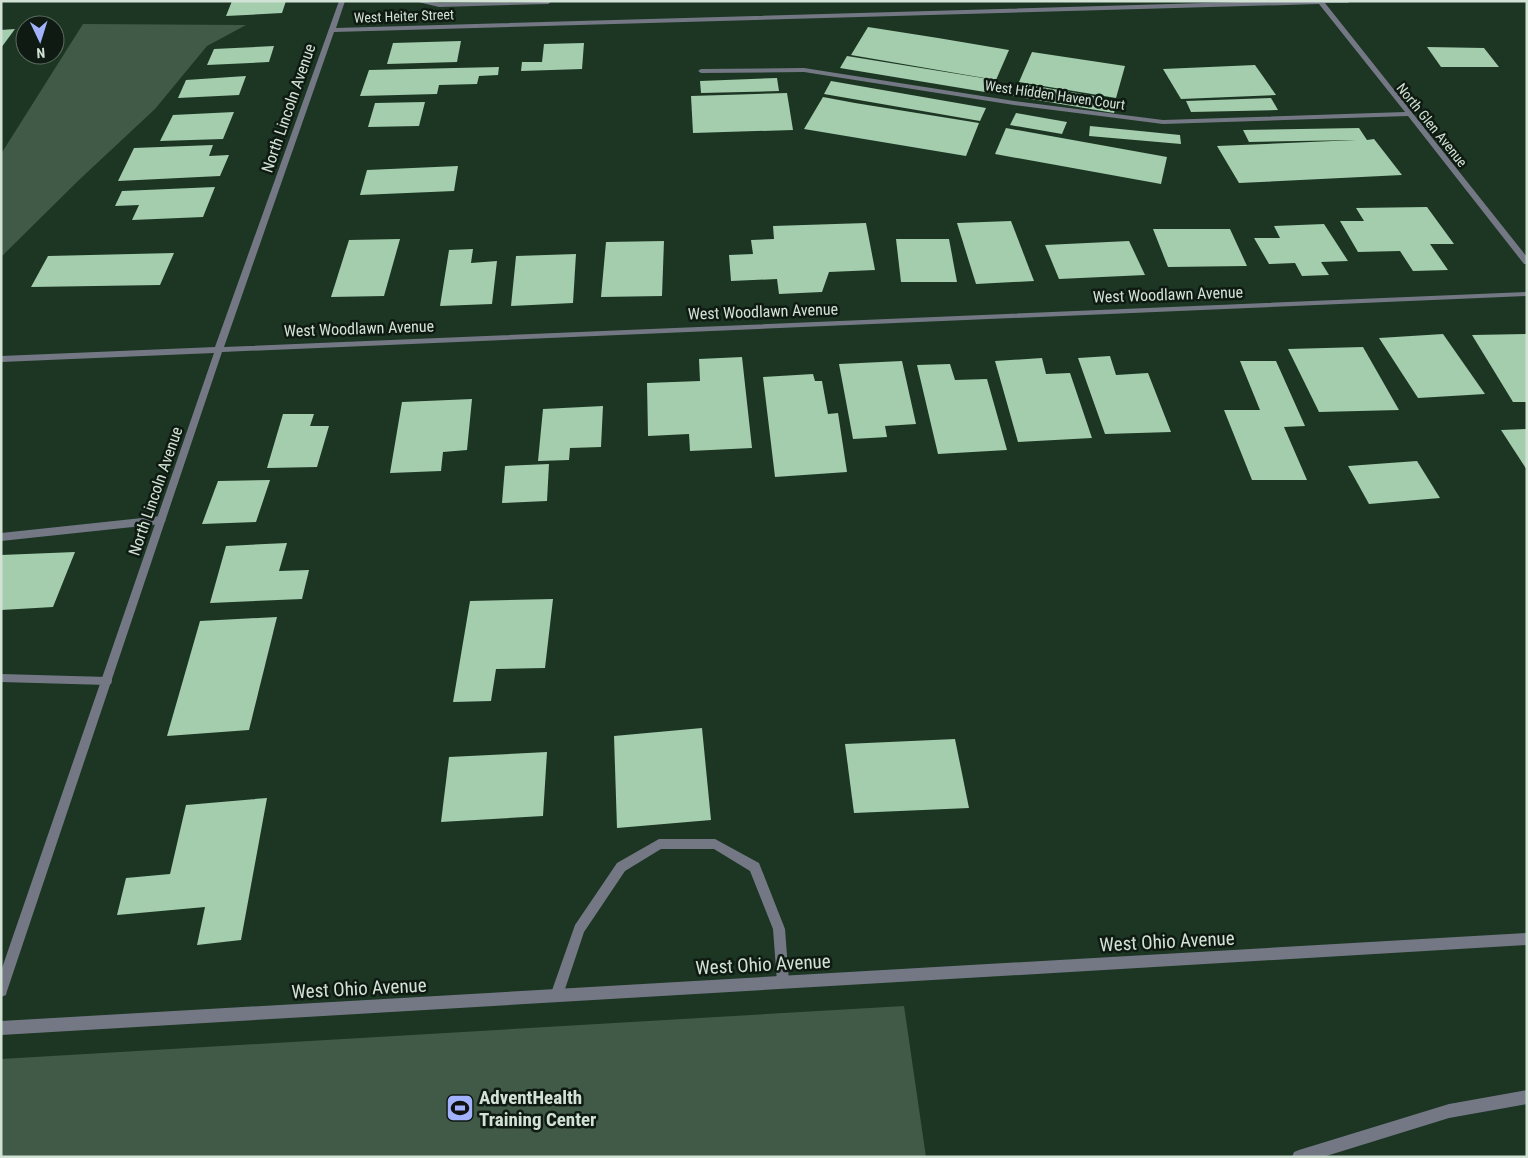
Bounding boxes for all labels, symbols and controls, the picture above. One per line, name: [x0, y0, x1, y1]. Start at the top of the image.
street label: West Heiter Street: [354, 6, 454, 26]
north arrow: [15, 15, 65, 65]
street label: North Lincoln Avenue: [258, 41, 319, 175]
text: N: [36, 45, 46, 61]
street label: West Hidden Haven Court: [984, 77, 1126, 113]
street label: North Glen Avenue: [1393, 80, 1471, 170]
street label: West Woodlawn Avenue: [1093, 282, 1243, 307]
street label: West Woodlawn Avenue: [688, 299, 838, 324]
street label: West Woodlawn Avenue: [284, 316, 434, 341]
street label: North Lincoln Avenue: [125, 424, 186, 558]
street label: West Ohio Avenue: [1099, 926, 1235, 957]
street label: West Ohio Avenue: [695, 949, 831, 980]
street label: West Ohio Avenue: [291, 973, 427, 1004]
place label: AdventHealth Training Center: [479, 1086, 596, 1131]
sports icon: AdventHealth Training Center: [445, 1093, 475, 1123]

